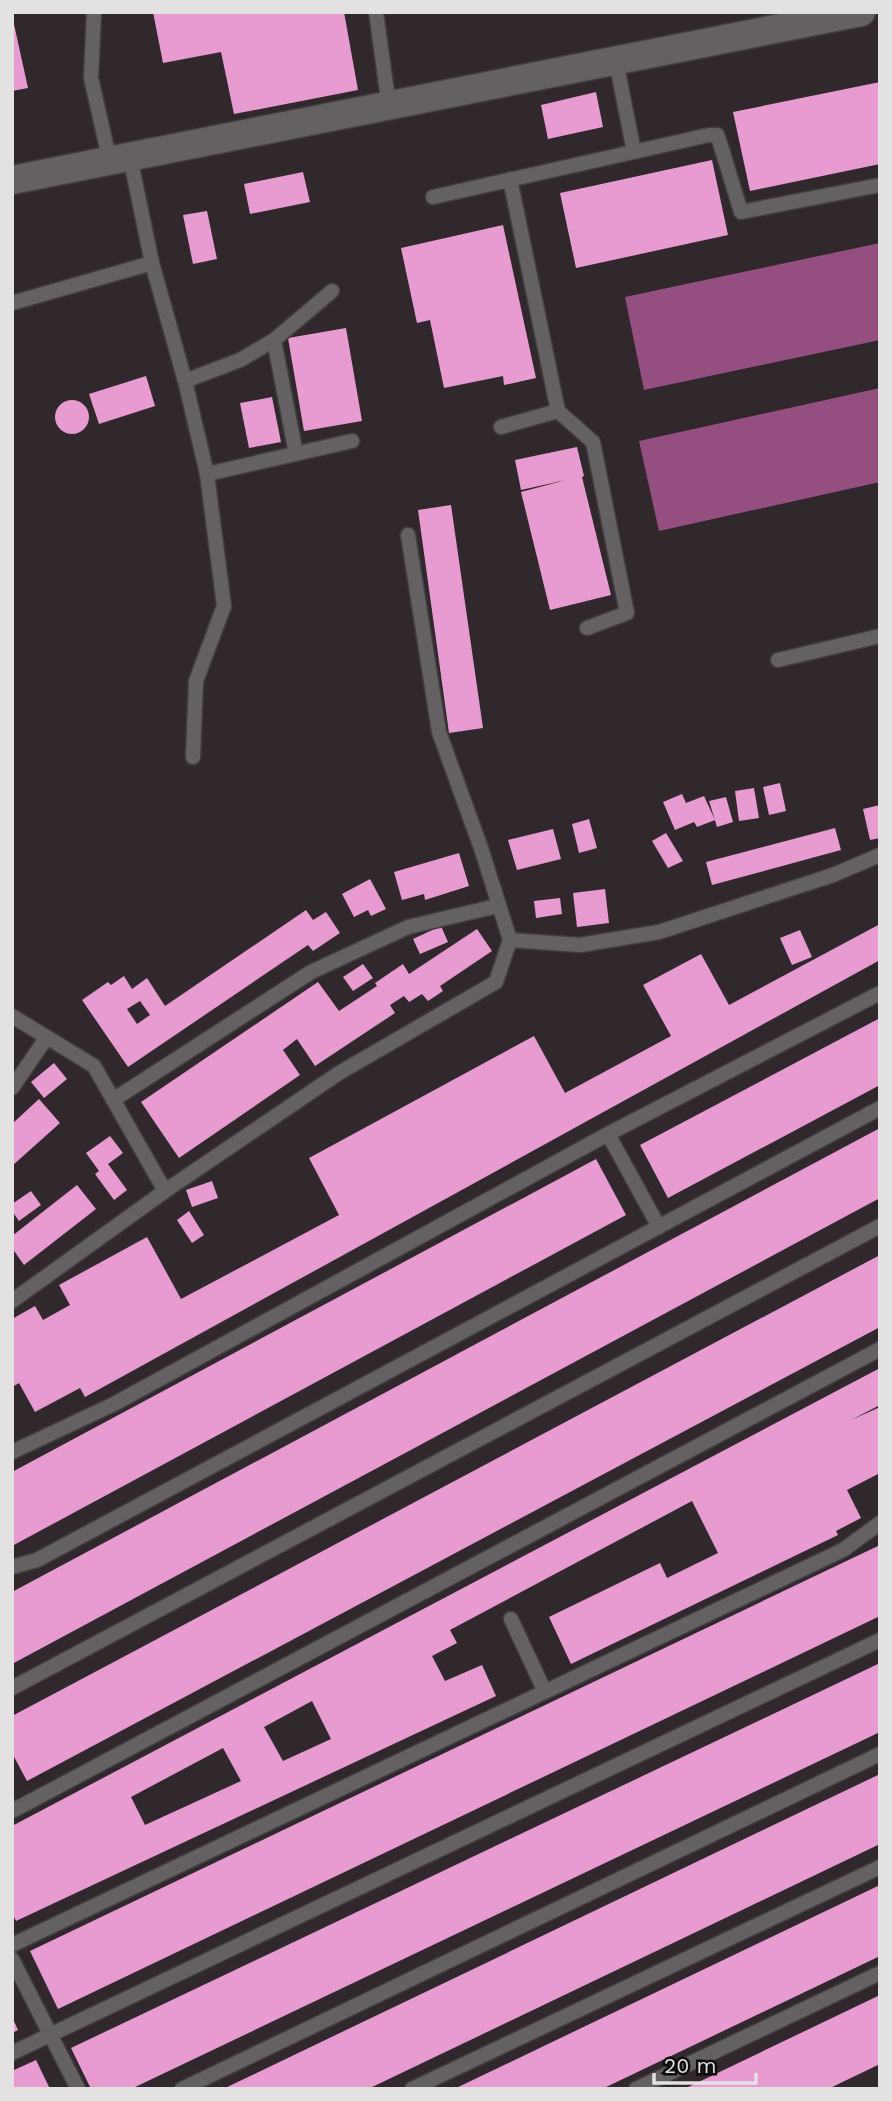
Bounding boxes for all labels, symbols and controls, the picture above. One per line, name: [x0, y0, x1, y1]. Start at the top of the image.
scale bar: [654, 2042, 756, 2086]
text: 20 m: [664, 2053, 716, 2078]

